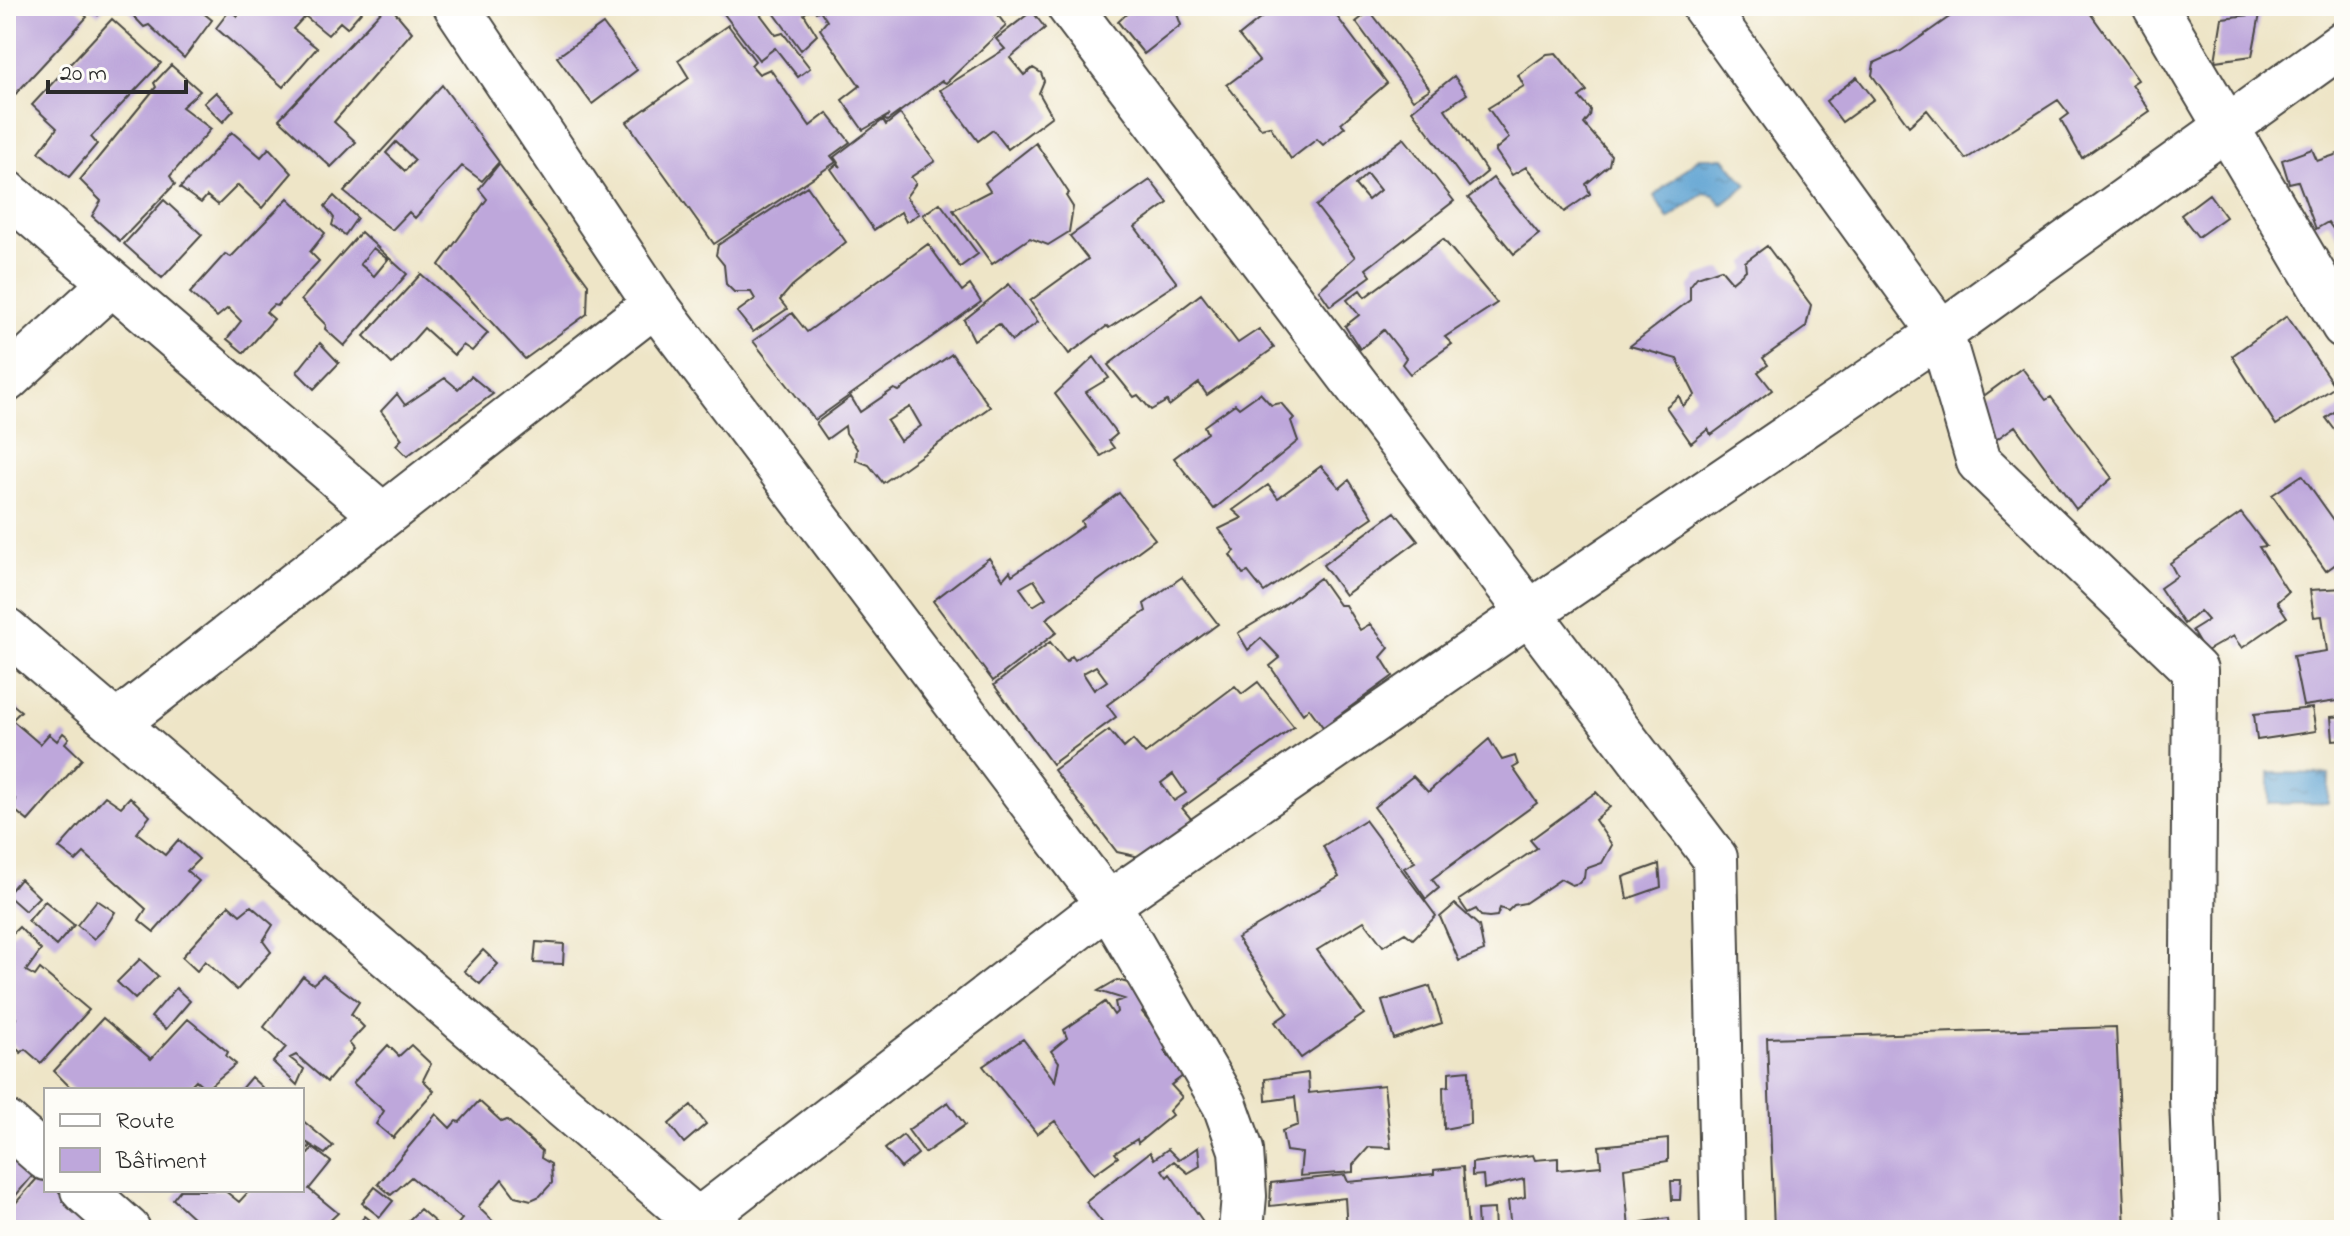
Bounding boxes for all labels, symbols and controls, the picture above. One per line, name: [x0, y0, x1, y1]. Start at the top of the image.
scale bar: [48, 44, 186, 94]
text: 20 m: [60, 57, 107, 92]
legend: [44, 1088, 304, 1192]
text: Route: [116, 1105, 174, 1140]
text: Bâtiment: [115, 1145, 207, 1180]

